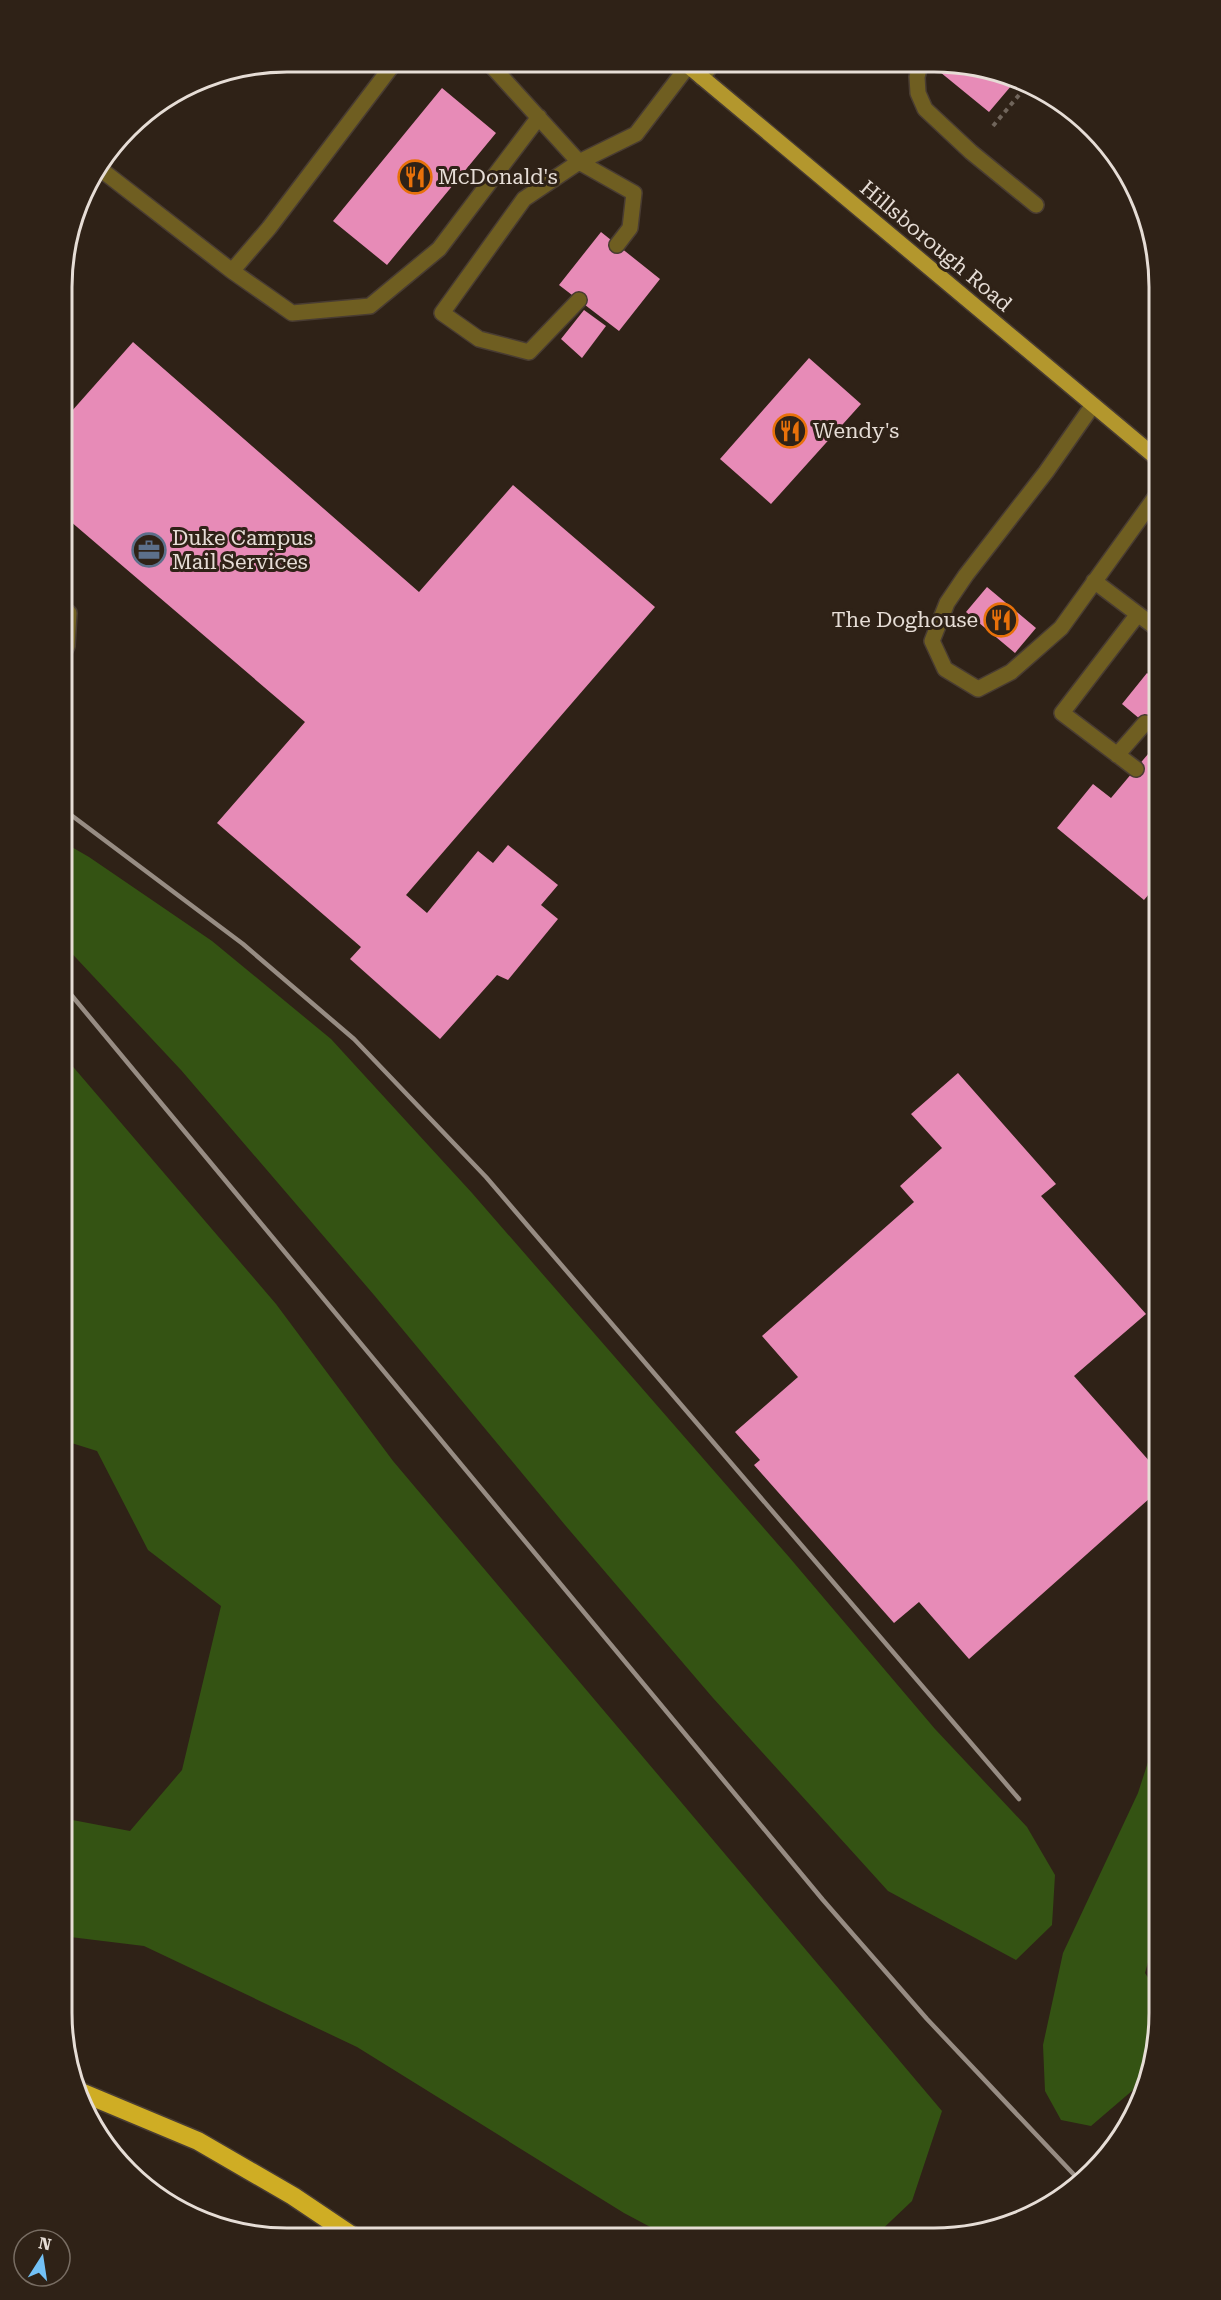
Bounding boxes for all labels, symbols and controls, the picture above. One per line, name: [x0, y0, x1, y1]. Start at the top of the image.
restaurant icon: McDonald's: [397, 159, 433, 195]
place label: McDonald's: [438, 165, 558, 189]
street label: Hillsborough Road: [855, 176, 1017, 317]
restaurant icon: Wendy's: [772, 413, 808, 449]
place label: Wendy's: [813, 419, 899, 443]
place label: Duke Campus Mail Services: [172, 526, 313, 574]
office icon: Duke Campus Mail Services: [131, 532, 167, 568]
restaurant icon: The Doghouse: [983, 602, 1019, 638]
place label: The Doghouse: [832, 608, 978, 632]
north arrow: [12, 2228, 72, 2288]
text: N: [37, 2233, 53, 2254]

